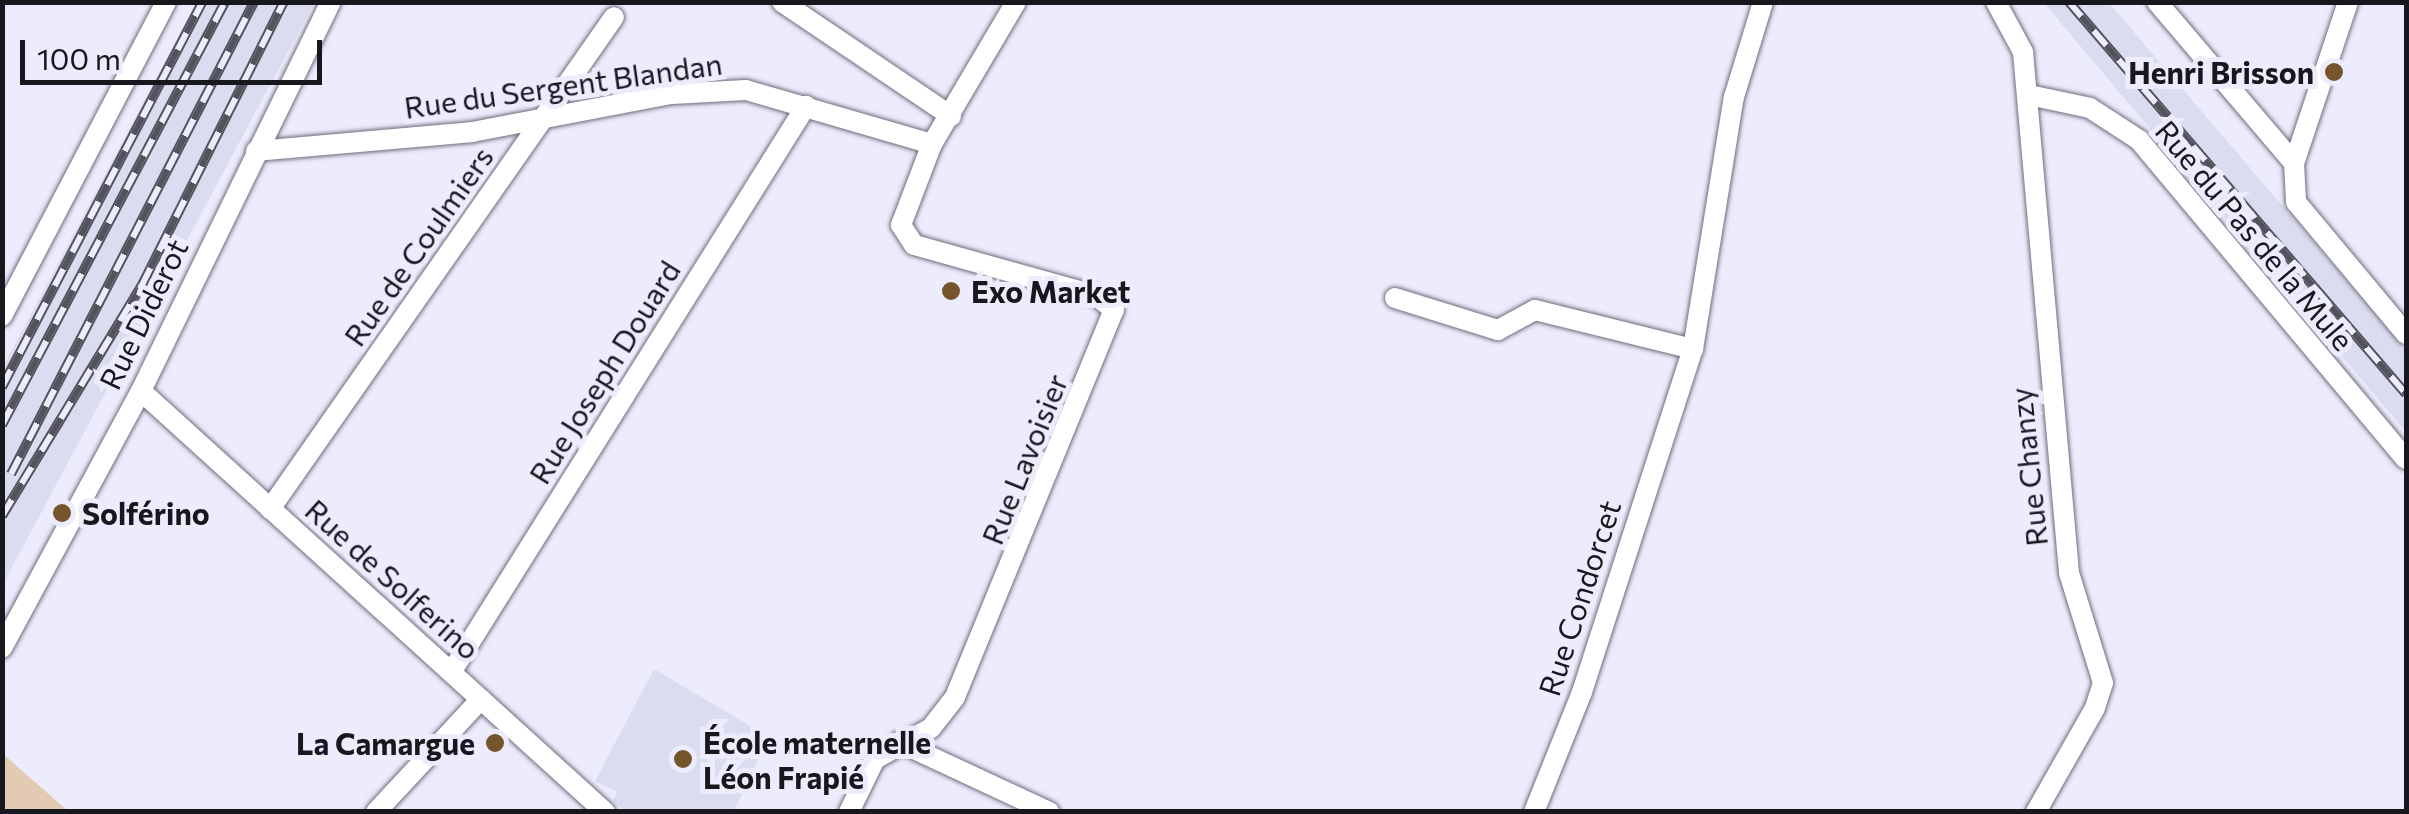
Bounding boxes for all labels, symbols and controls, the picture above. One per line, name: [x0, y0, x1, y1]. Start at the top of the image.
scale bar: [25, 20, 328, 82]
text: 100 m: [37, 39, 121, 76]
street label: Rue du Sergent Blandan: [402, 45, 724, 125]
place label: Henri Brisson: [2128, 54, 2314, 90]
marker: Henri Brisson: [2323, 61, 2345, 83]
street label: Rue du Pas de la Mule: [2148, 113, 2362, 357]
street label: Rue de Coulmiers: [336, 139, 500, 353]
street label: Rue Diderot: [91, 233, 195, 395]
street label: Rue Joseph Douard: [521, 254, 687, 490]
place label: Exo Market: [971, 273, 1130, 309]
marker: Exo Market: [940, 280, 962, 302]
street label: Rue Lavoisier: [974, 369, 1074, 549]
street label: Rue Chanzy: [2002, 386, 2054, 548]
street label: Rue de Solferino: [298, 491, 488, 667]
place label: Solférino: [82, 495, 210, 531]
street label: Rue Condorcet: [1530, 496, 1628, 700]
marker: Solférino: [51, 502, 73, 524]
place label: École maternelle Léon Frapié: [703, 724, 931, 794]
place label: La Camargue: [296, 725, 475, 761]
marker: La Camargue: [484, 732, 506, 754]
marker: École maternelle Léon Frapié: [672, 748, 694, 770]

